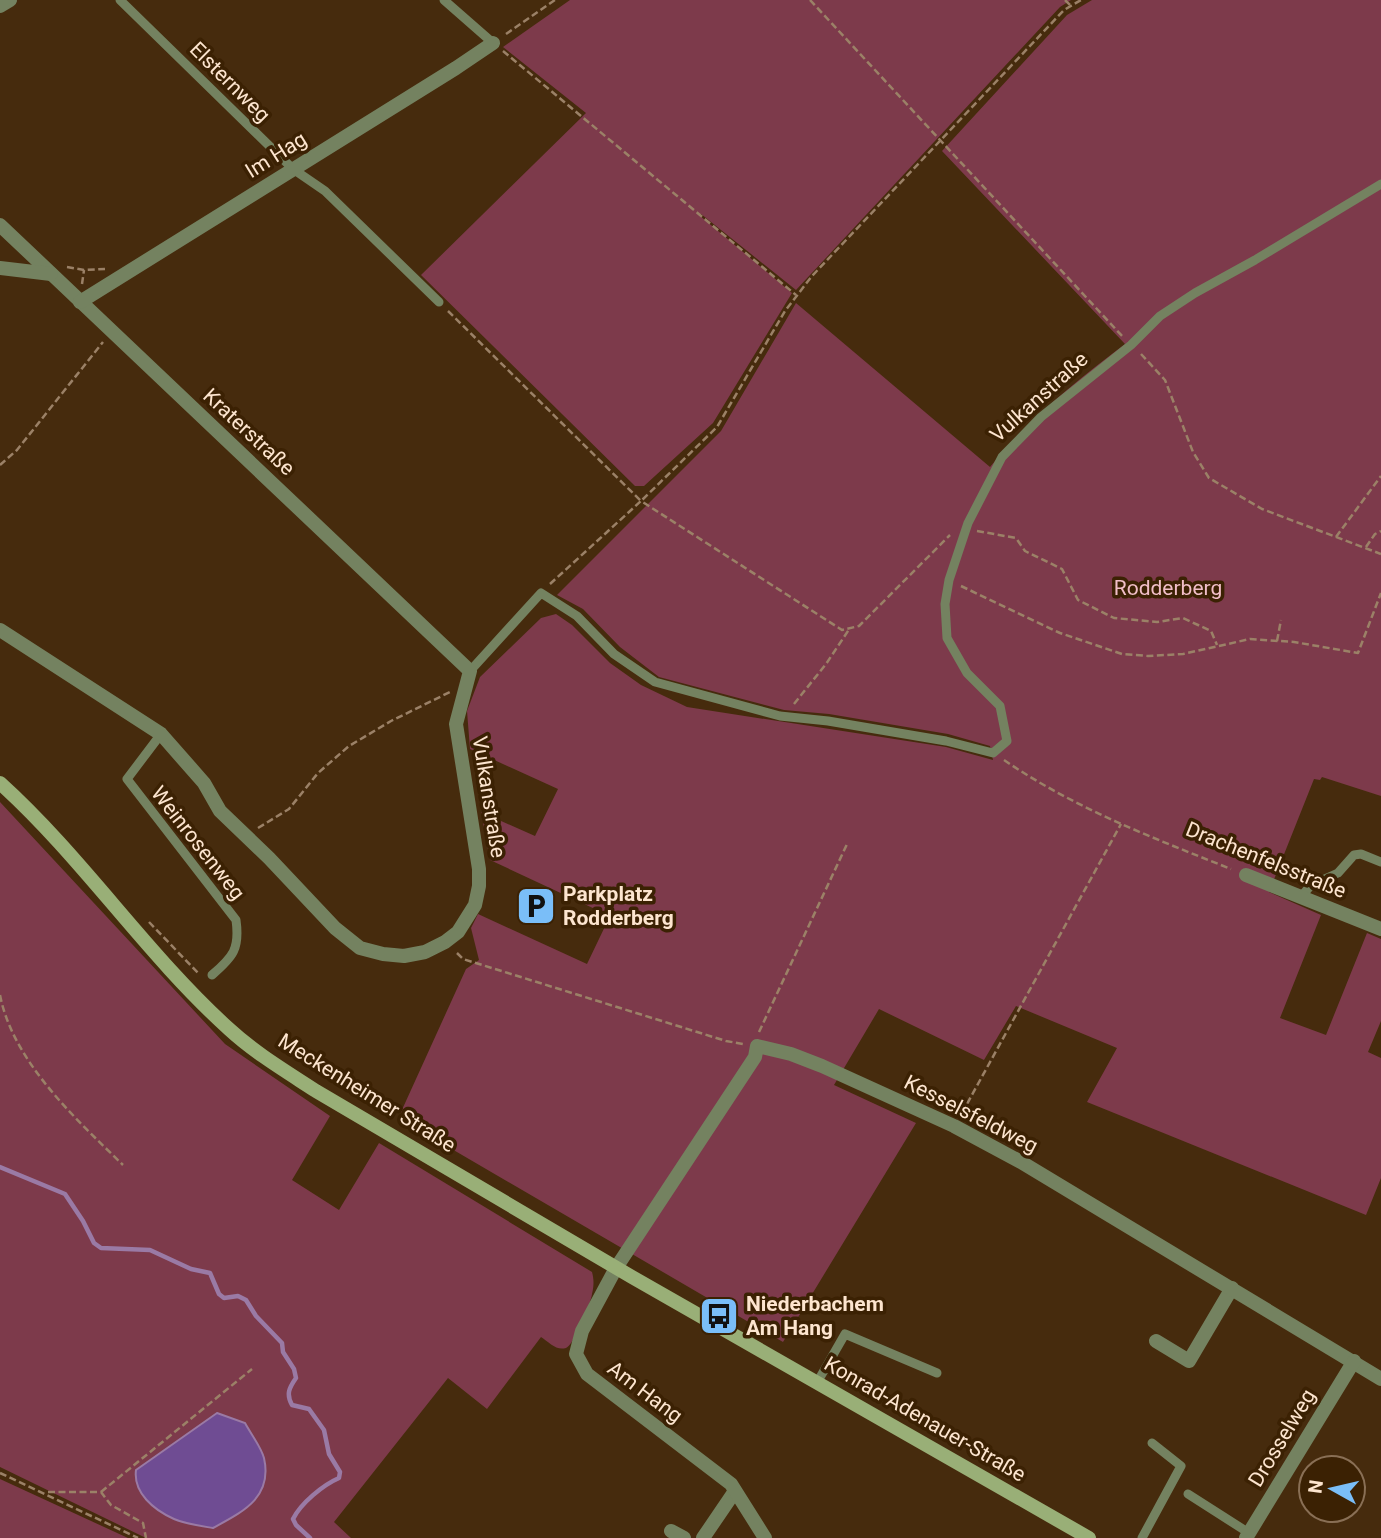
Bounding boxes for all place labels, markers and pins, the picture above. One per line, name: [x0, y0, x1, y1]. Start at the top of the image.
place label: Parkplatz Rodderberg: [563, 882, 674, 930]
parking icon: Parkplatz Rodderberg: [515, 885, 557, 927]
place label: Niederbachem Am Hang: [746, 1292, 884, 1340]
bus stop icon: Niederbachem Am Hang: [698, 1295, 740, 1337]

